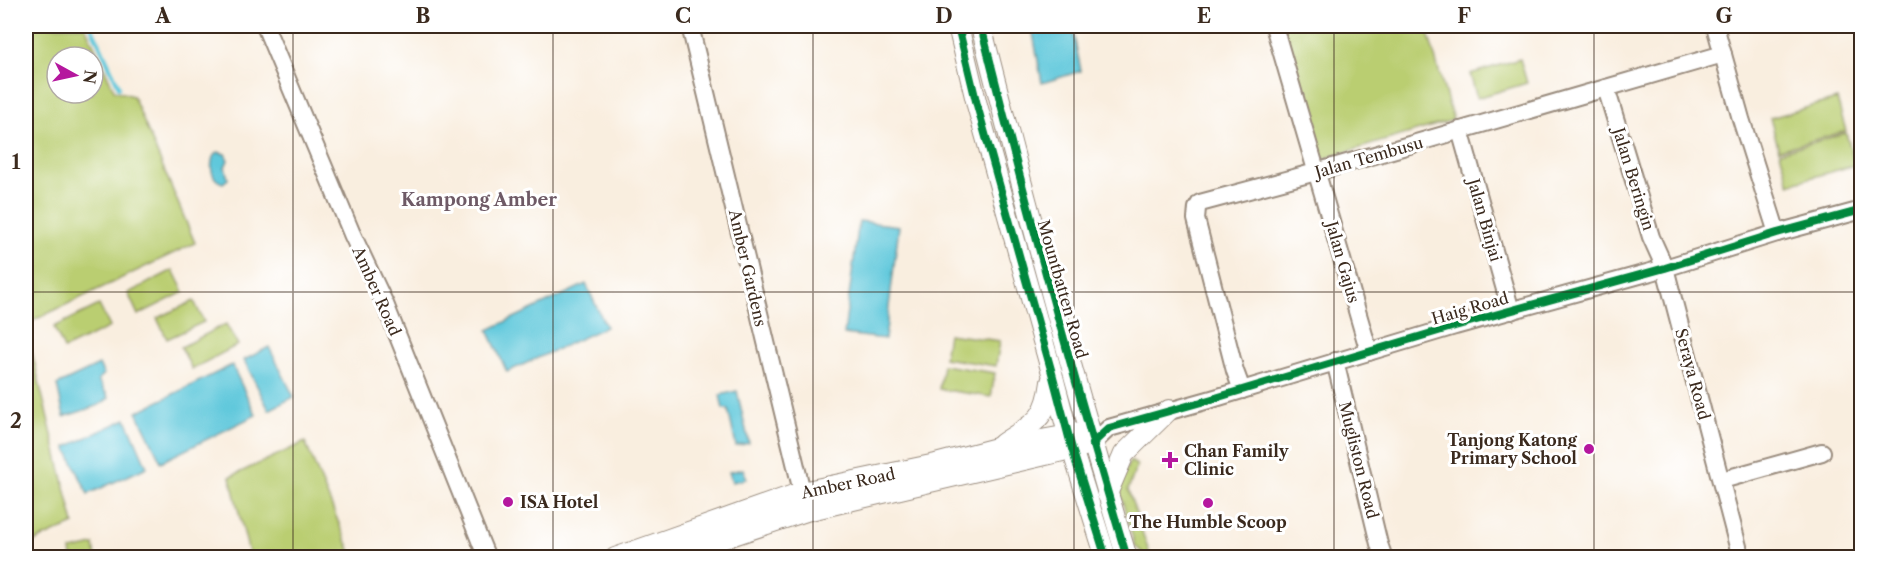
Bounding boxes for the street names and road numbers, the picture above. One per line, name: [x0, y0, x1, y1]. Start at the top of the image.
street label: Jalan Beringin: [1608, 122, 1659, 233]
street label: Jalan Tembusu: [1310, 132, 1426, 183]
street label: Jalan Binjai: [1463, 173, 1506, 264]
street label: Amber Gardens: [725, 207, 771, 329]
street label: Jalan Gajus: [1321, 216, 1364, 305]
street label: Mountbatten Road: [1034, 217, 1092, 361]
street label: Amber Road: [348, 242, 406, 339]
street label: Haig Road: [1429, 287, 1511, 329]
street label: Seraya Road: [1671, 326, 1715, 422]
street label: Mugliston Road: [1335, 399, 1383, 521]
street label: Amber Road: [798, 463, 897, 503]

